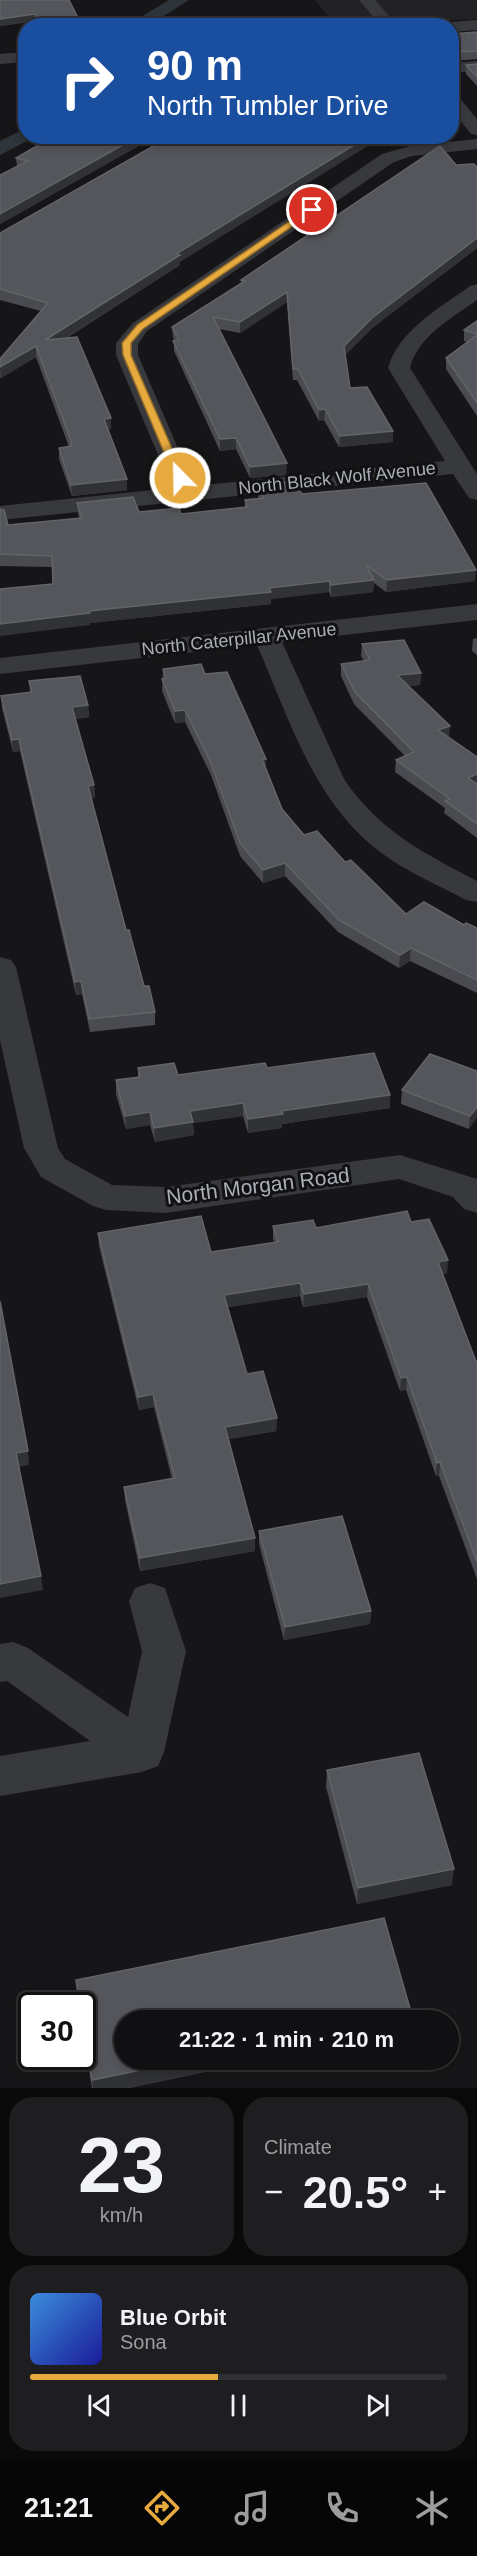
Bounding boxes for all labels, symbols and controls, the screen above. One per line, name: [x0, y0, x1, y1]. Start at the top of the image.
icon: right: [48, 42, 126, 120]
text: 90 m: [147, 42, 243, 89]
text: North Tumbler Drive: [147, 91, 389, 121]
pin: [286, 184, 337, 235]
icon: arrive: [295, 193, 328, 226]
position arrow: [148, 446, 212, 510]
street label: North Black Wolf Avenue: [237, 458, 437, 498]
street label: North Caterpillar Avenue: [141, 619, 337, 659]
street label: North Morgan Road: [165, 1163, 351, 1208]
speed limit sign: 30: [18, 1992, 96, 2070]
text: 21:22 · 1 min · 210 m: [179, 2027, 394, 2052]
text: 23: [78, 2121, 165, 2209]
text: Climate: [264, 2136, 332, 2158]
text: 20.5°: [303, 2167, 408, 2218]
text: −: [264, 2173, 283, 2210]
text: +: [428, 2173, 447, 2210]
text: km/h: [100, 2204, 143, 2226]
text: Blue Orbit: [120, 2305, 226, 2330]
text: Sona: [120, 2331, 167, 2353]
icon: previous: [83, 2389, 116, 2422]
icon: pause: [222, 2389, 255, 2422]
icon: next: [361, 2389, 394, 2422]
icon: directions: [141, 2487, 183, 2529]
icon: music: [231, 2487, 273, 2529]
icon: phone: [321, 2487, 363, 2529]
icon: climate: [411, 2487, 453, 2529]
text: 21:21: [24, 2493, 93, 2523]

